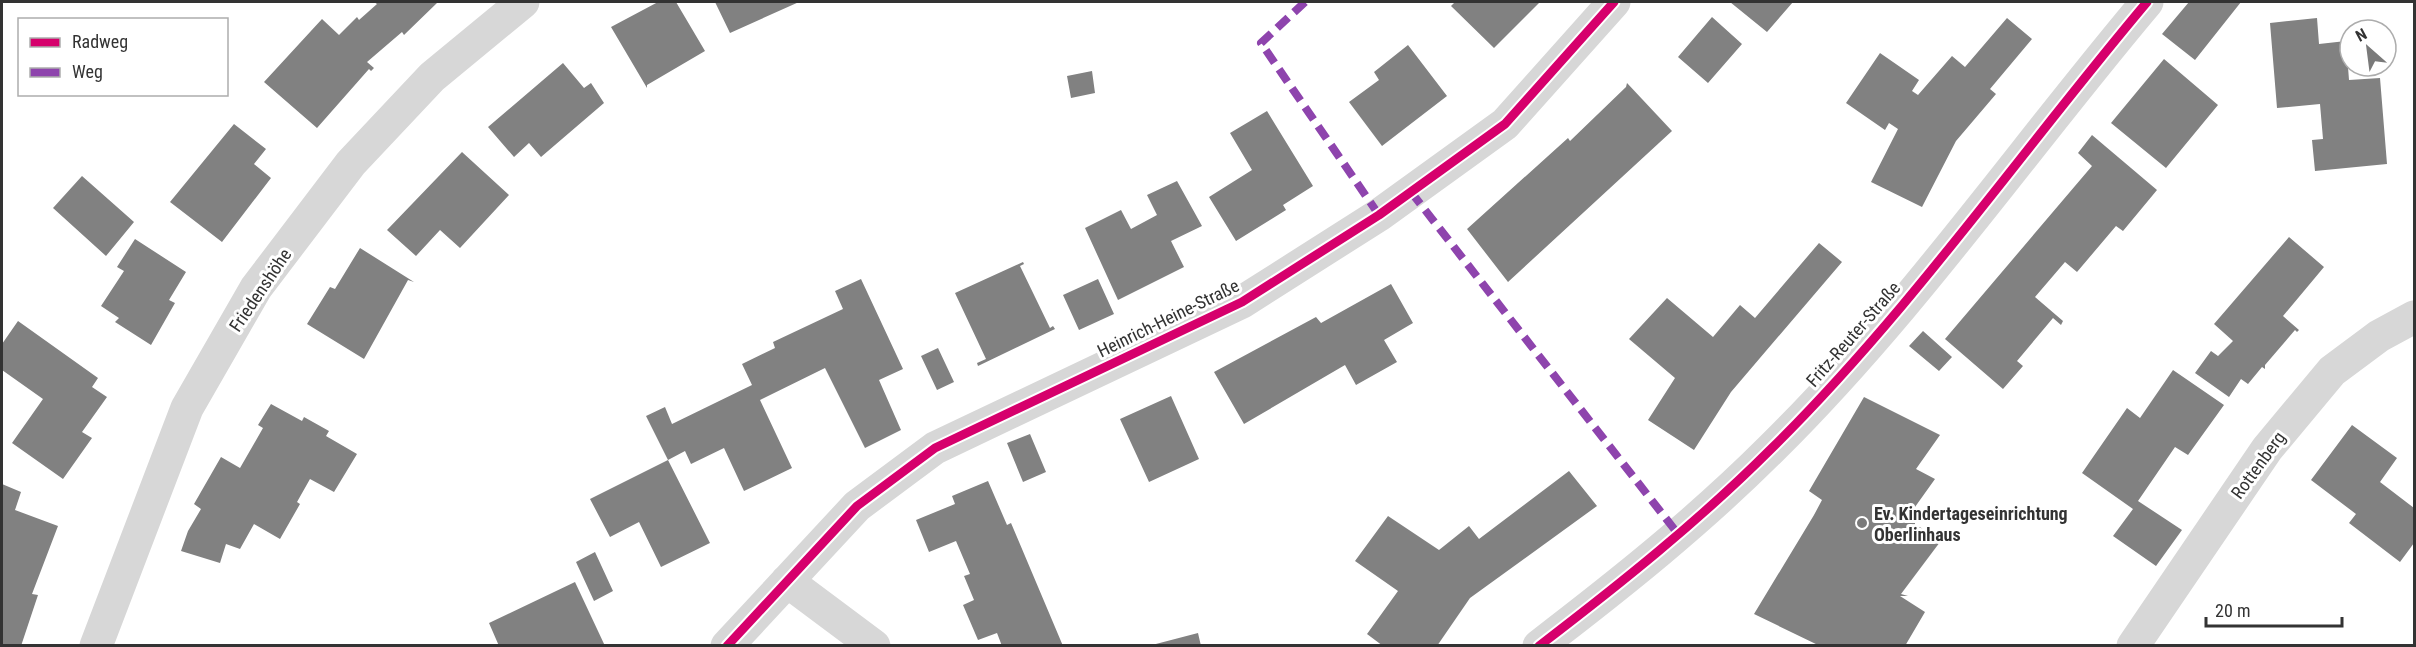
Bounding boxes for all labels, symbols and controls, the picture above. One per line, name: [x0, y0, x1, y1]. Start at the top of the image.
legend: [18, 18, 228, 96]
north arrow: [2338, 18, 2398, 78]
text: N: [2352, 25, 2370, 46]
text: Radweg: [72, 31, 128, 52]
text: Weg: [72, 61, 103, 82]
street label: Friedenshöhe: [225, 244, 295, 336]
street label: Heinrich-Heine-Straße: [1094, 275, 1242, 361]
street label: Fritz-Reuter-Straße: [1802, 277, 1904, 391]
street label: Rottenberg: [2227, 427, 2289, 503]
place label: Ev. Kindertageseinrichtung Oberlinhaus: [1874, 503, 2068, 545]
marker: Ev. Kindertageseinrichtung Oberlinhaus: [1855, 516, 1869, 530]
scale bar: [2206, 590, 2342, 628]
text: 20 m: [2215, 600, 2250, 621]

